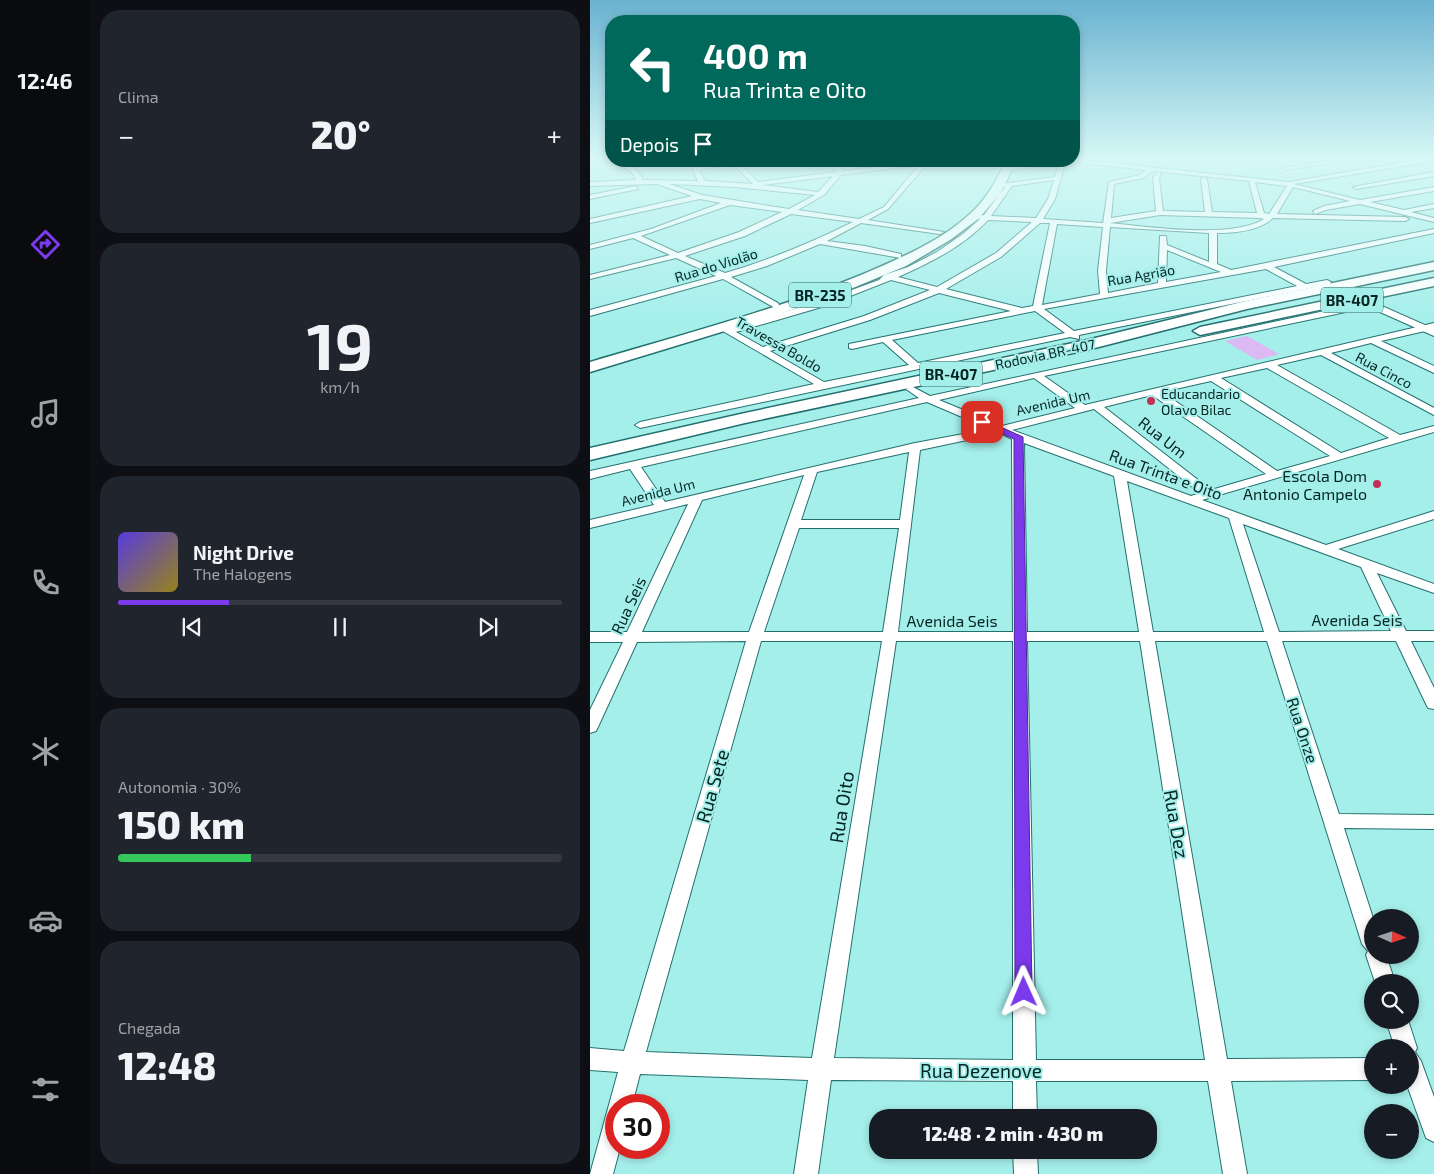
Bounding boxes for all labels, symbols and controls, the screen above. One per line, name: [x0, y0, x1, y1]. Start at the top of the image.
text: 400 m: [703, 34, 808, 76]
icon: left: [620, 35, 685, 100]
text: 12:46: [18, 67, 72, 93]
text: Rua Trinta e Oito: [703, 76, 867, 102]
text: Clima: [118, 87, 159, 106]
text: 20°: [311, 111, 370, 157]
text: −: [118, 118, 134, 152]
text: +: [547, 118, 562, 152]
icon: arrive: [689, 130, 717, 158]
text: Depois: [620, 133, 679, 156]
icon: directions: [28, 227, 63, 262]
street label: Rua do Violão: [672, 244, 760, 286]
street label: Rua Agrião: [1106, 261, 1176, 289]
road number: BR-235: [789, 282, 851, 308]
road number: BR-407: [1321, 288, 1383, 312]
text: 19: [307, 305, 373, 383]
street label: Travessa Boldo: [733, 312, 825, 376]
street label: Rodovia BR-407: [993, 335, 1097, 373]
street label: Rua Cinco: [1353, 348, 1415, 392]
road number: BR-407: [920, 362, 982, 386]
text: km/h: [320, 377, 360, 396]
street label: Avenida Um: [1014, 385, 1092, 419]
place label: Educandario Olavo Bilac: [1161, 385, 1240, 418]
marker: Educandario Olavo Bilac: [1145, 395, 1157, 407]
icon: music: [28, 396, 63, 431]
pin: [961, 401, 1003, 443]
icon: arrive: [968, 408, 996, 436]
street label: Rua Um: [1135, 412, 1191, 462]
street label: Rua Trinta e Oito: [1107, 445, 1225, 503]
place label: Escola Dom Antonio Campelo: [1243, 466, 1367, 503]
street label: Avenida Um: [619, 475, 697, 509]
marker: Escola Dom Antonio Campelo: [1371, 478, 1383, 490]
text: Night Drive: [193, 541, 294, 564]
text: The Halogens: [193, 564, 292, 583]
icon: phone: [28, 565, 63, 600]
street label: Rua Seis: [606, 573, 650, 637]
street label: Avenida Seis: [1311, 610, 1403, 629]
street label: Avenida Seis: [906, 611, 998, 630]
icon: previous: [178, 613, 206, 641]
icon: pause: [326, 613, 354, 641]
icon: next: [474, 613, 502, 641]
street label: Rua Onze: [1283, 695, 1323, 765]
icon: climate: [28, 734, 63, 769]
street label: Rua Sete: [691, 747, 733, 825]
street label: Rua Oito: [824, 769, 858, 845]
text: Autonomia · 30%: [118, 777, 241, 796]
street label: Rua Dez: [1160, 788, 1194, 860]
text: 150 km: [118, 801, 245, 847]
icon: car: [28, 903, 63, 938]
north arrow: [1364, 909, 1419, 964]
map controls: [1364, 909, 1419, 1159]
position arrow: [997, 965, 1049, 1017]
button: search: [1364, 974, 1419, 1029]
text: Chegada: [118, 1018, 181, 1037]
button: +: [1364, 1039, 1419, 1094]
text: 12:48: [118, 1042, 216, 1088]
street label: Rua Dezenove: [920, 1059, 1042, 1082]
icon: filters: [28, 1072, 63, 1107]
speed limit sign: 30: [605, 1094, 670, 1159]
button: −: [1364, 1104, 1419, 1159]
text: 12:48 · 2 min · 430 m: [923, 1122, 1103, 1145]

